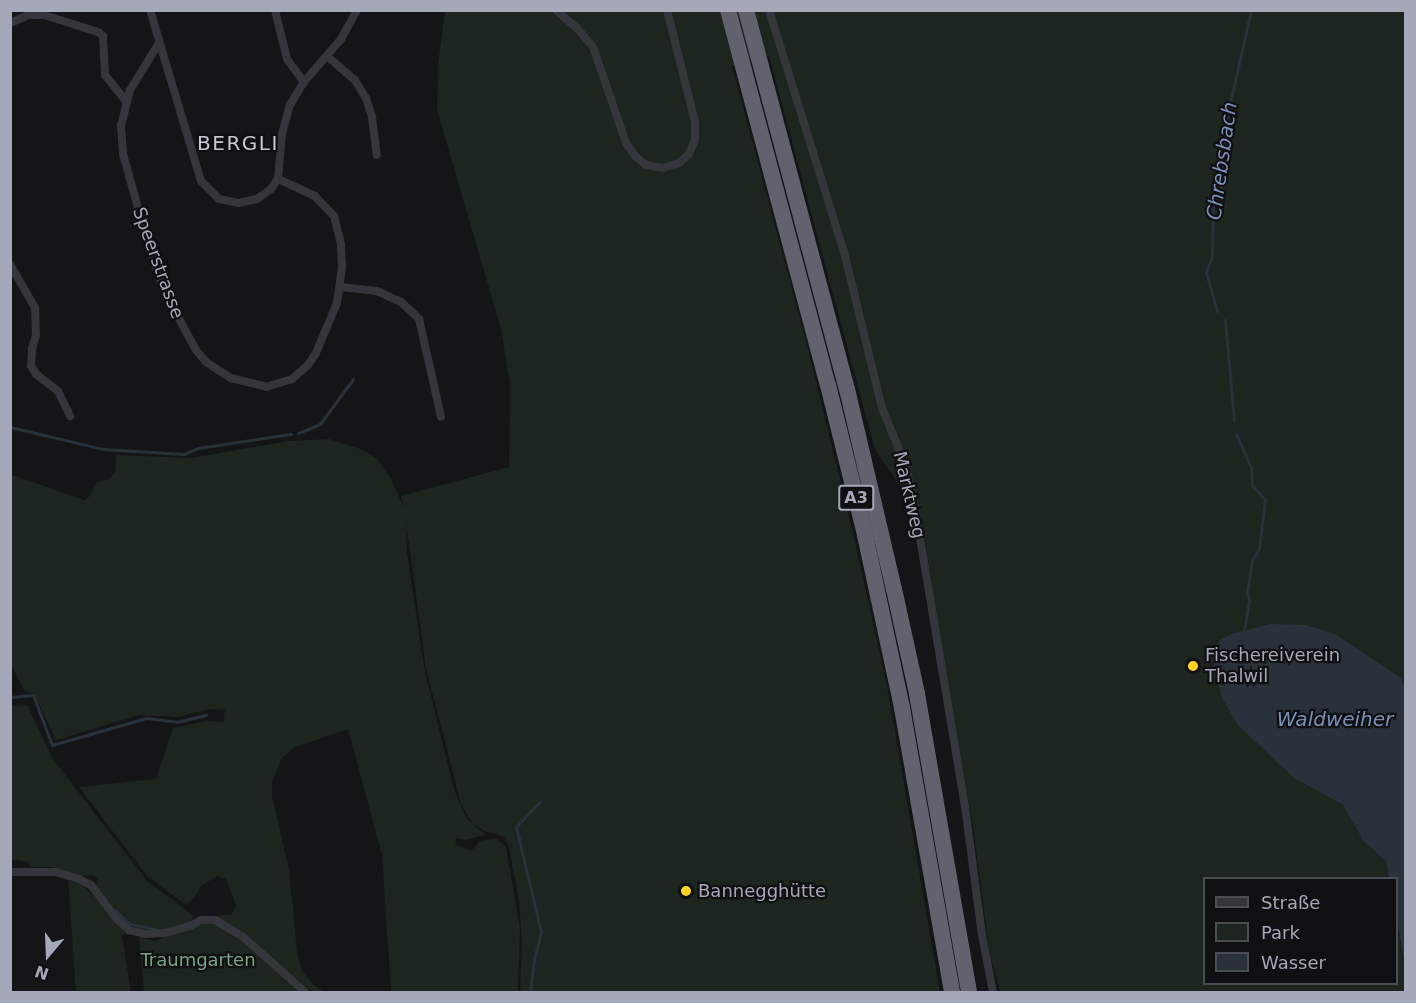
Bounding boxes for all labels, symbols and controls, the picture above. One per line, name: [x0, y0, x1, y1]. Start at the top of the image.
water label: Chrebsbach: [1202, 100, 1242, 222]
district label: BERGLI: [197, 131, 279, 155]
street label: Speerstrasse: [128, 204, 188, 322]
street label: Marktweg: [889, 449, 929, 541]
road number: A3: [838, 485, 874, 511]
place label: Fischereiverein Thalwil: [1205, 645, 1340, 688]
marker: Fischereiverein Thalwil: [1186, 659, 1200, 673]
water label: Waldweiher: [1277, 707, 1393, 731]
legend: [1203, 877, 1398, 985]
place label: Bannegghütte: [698, 880, 826, 902]
marker: Bannegghütte: [679, 884, 693, 898]
text: Straße: [1261, 892, 1320, 913]
text: Park: [1261, 922, 1300, 943]
north arrow: [18, 925, 78, 985]
park label: Traumgarten: [140, 949, 256, 971]
text: Wasser: [1261, 952, 1326, 973]
text: N: [33, 961, 51, 984]

